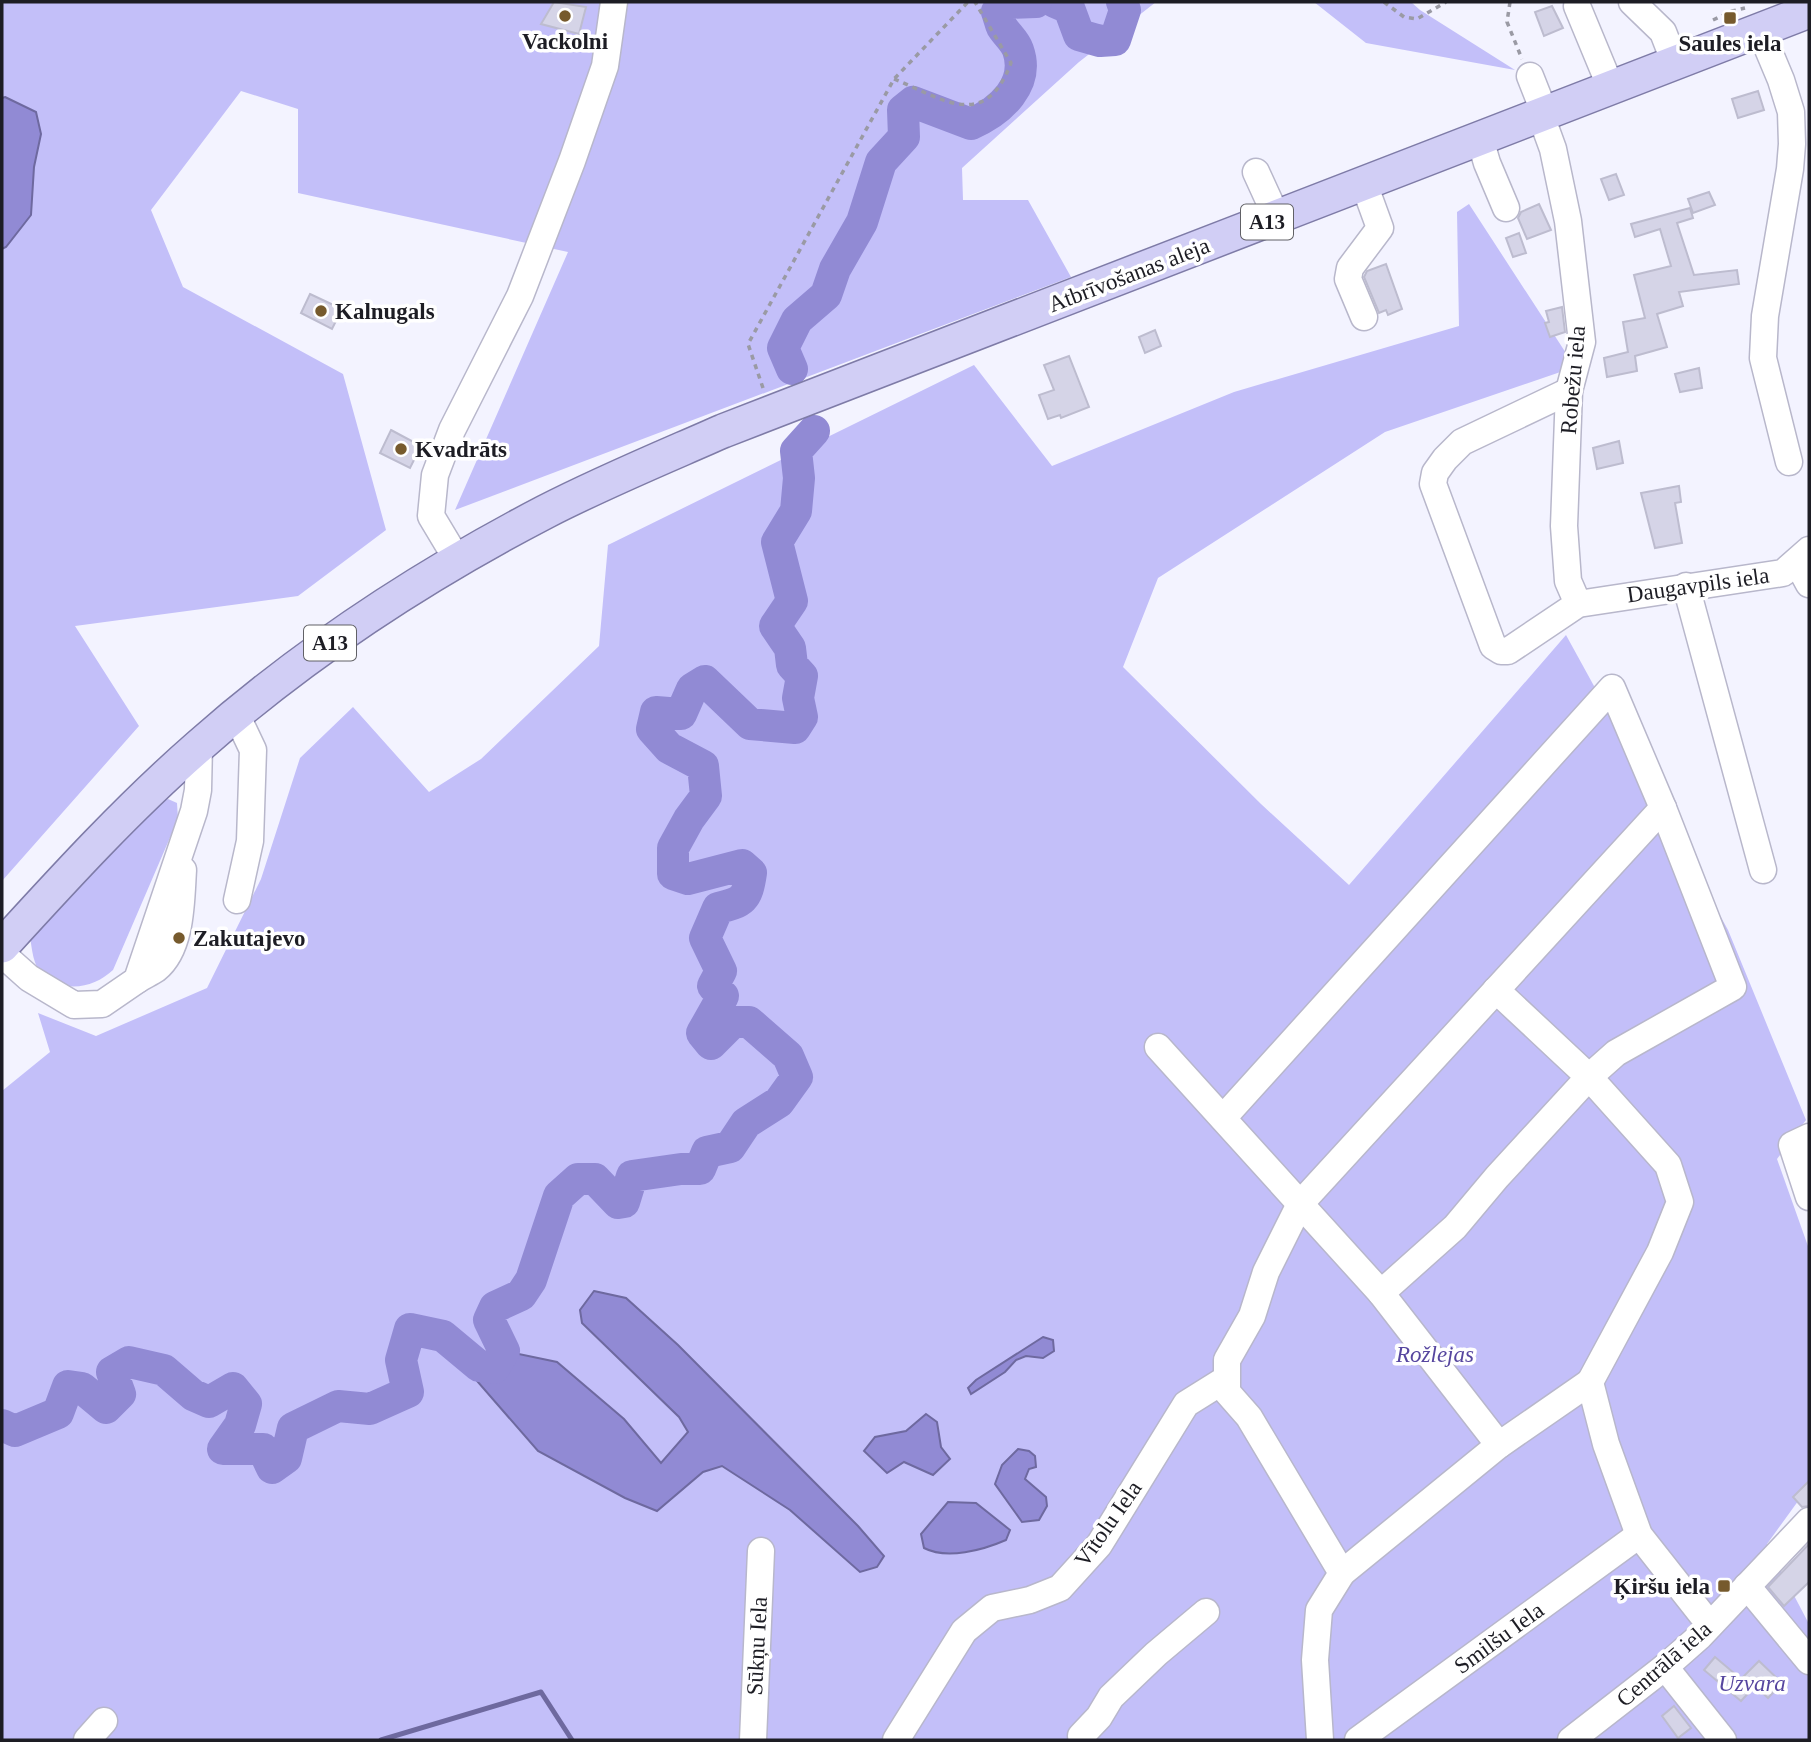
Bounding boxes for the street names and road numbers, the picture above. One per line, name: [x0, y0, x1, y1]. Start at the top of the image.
road number: A13: [1241, 204, 1293, 240]
street label: Atbrīvošanas aleja: [1045, 233, 1213, 317]
street label: Robežu iela: [1556, 325, 1590, 435]
street label: Daugavpils iela: [1625, 563, 1771, 607]
road number: A13: [304, 626, 356, 660]
street label: Vītolu Iela: [1069, 1476, 1147, 1572]
street label: Sūkņu Iela: [742, 1596, 773, 1696]
street label: Smilšu Iela: [1450, 1597, 1548, 1679]
street label: Centrālā iela: [1612, 1616, 1716, 1712]

